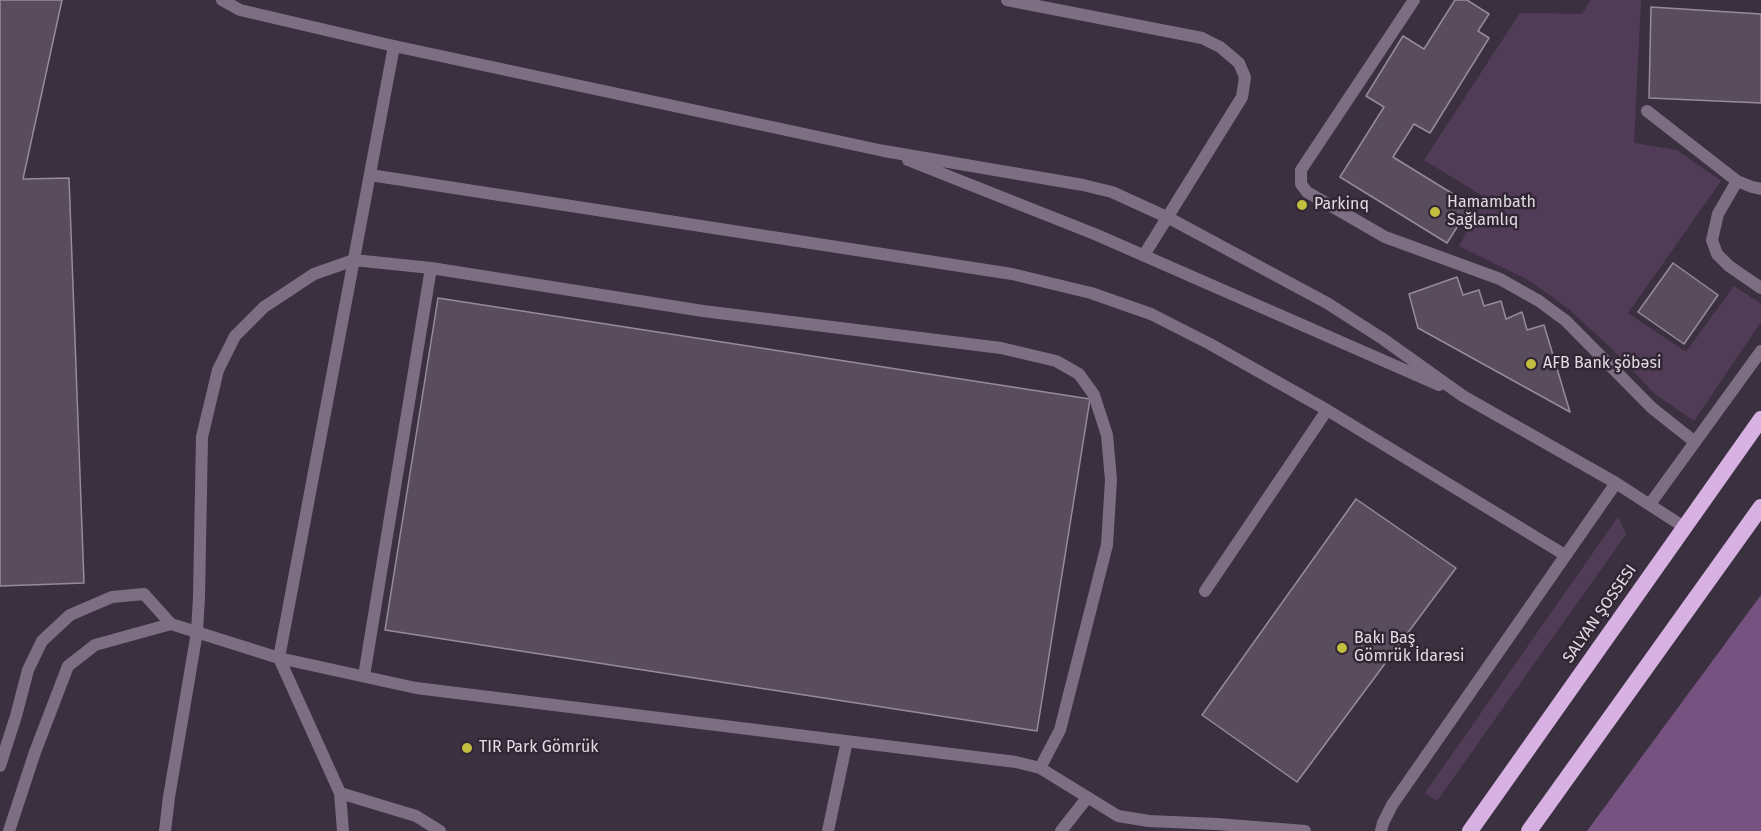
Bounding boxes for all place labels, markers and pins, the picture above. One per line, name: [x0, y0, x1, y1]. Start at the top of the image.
place label: Hamambath Sağlamlıq: [1447, 193, 1536, 231]
place label: Parkinq: [1314, 195, 1369, 215]
marker: Parkinq: [1295, 198, 1309, 212]
marker: Hamambath Sağlamlıq: [1428, 205, 1442, 219]
place label: AFB Bank şöbəsi: [1543, 354, 1661, 374]
marker: AFB Bank şöbəsi: [1524, 357, 1538, 371]
place label: Bakı Baş Gömrük İdarəsi: [1354, 629, 1465, 667]
marker: Bakı Baş Gömrük İdarəsi: [1335, 641, 1349, 655]
place label: TIR Park Gömrük: [479, 738, 598, 758]
marker: TIR Park Gömrük: [460, 741, 474, 755]

